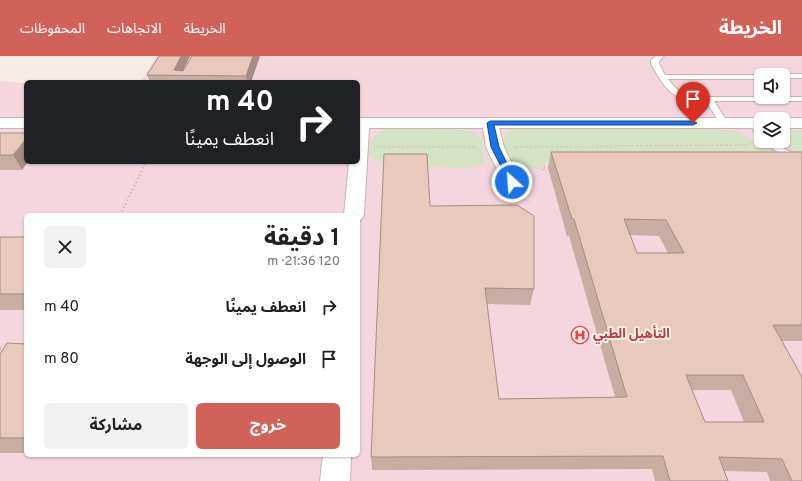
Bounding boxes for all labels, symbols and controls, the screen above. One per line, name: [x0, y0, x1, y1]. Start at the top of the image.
text: الخريطة: [719, 17, 782, 41]
text: المحفوظات: [20, 21, 85, 38]
text: الاتجاهات: [107, 21, 162, 38]
text: الخريطة: [184, 21, 226, 38]
map controls: [754, 68, 790, 148]
button: sound: [754, 68, 790, 104]
pin: [676, 82, 710, 123]
text: 40 m: [206, 85, 274, 121]
icon: arrive: [682, 88, 704, 110]
icon: right: [288, 96, 340, 148]
button: layers: [754, 112, 790, 148]
text: انعطف يمينًا: [185, 129, 274, 152]
position arrow: [491, 161, 533, 203]
text: 1 دقيقة: [264, 224, 340, 254]
button: close: [44, 226, 86, 268]
text: 120 m · 21:36: [267, 254, 340, 270]
icon: right: [318, 296, 340, 318]
text: 40 m: [44, 298, 79, 317]
text: انعطف يمينًا: [226, 299, 306, 318]
hospital icon: التأهيل الطبي: [570, 325, 590, 345]
place label: التأهيل الطبي: [593, 325, 670, 344]
icon: arrive: [318, 348, 340, 370]
text: 80 m: [44, 350, 79, 369]
text: الوصول إلى الوجهة: [185, 351, 306, 370]
button: مشاركة: [44, 403, 188, 449]
button: خروج: [196, 403, 340, 449]

